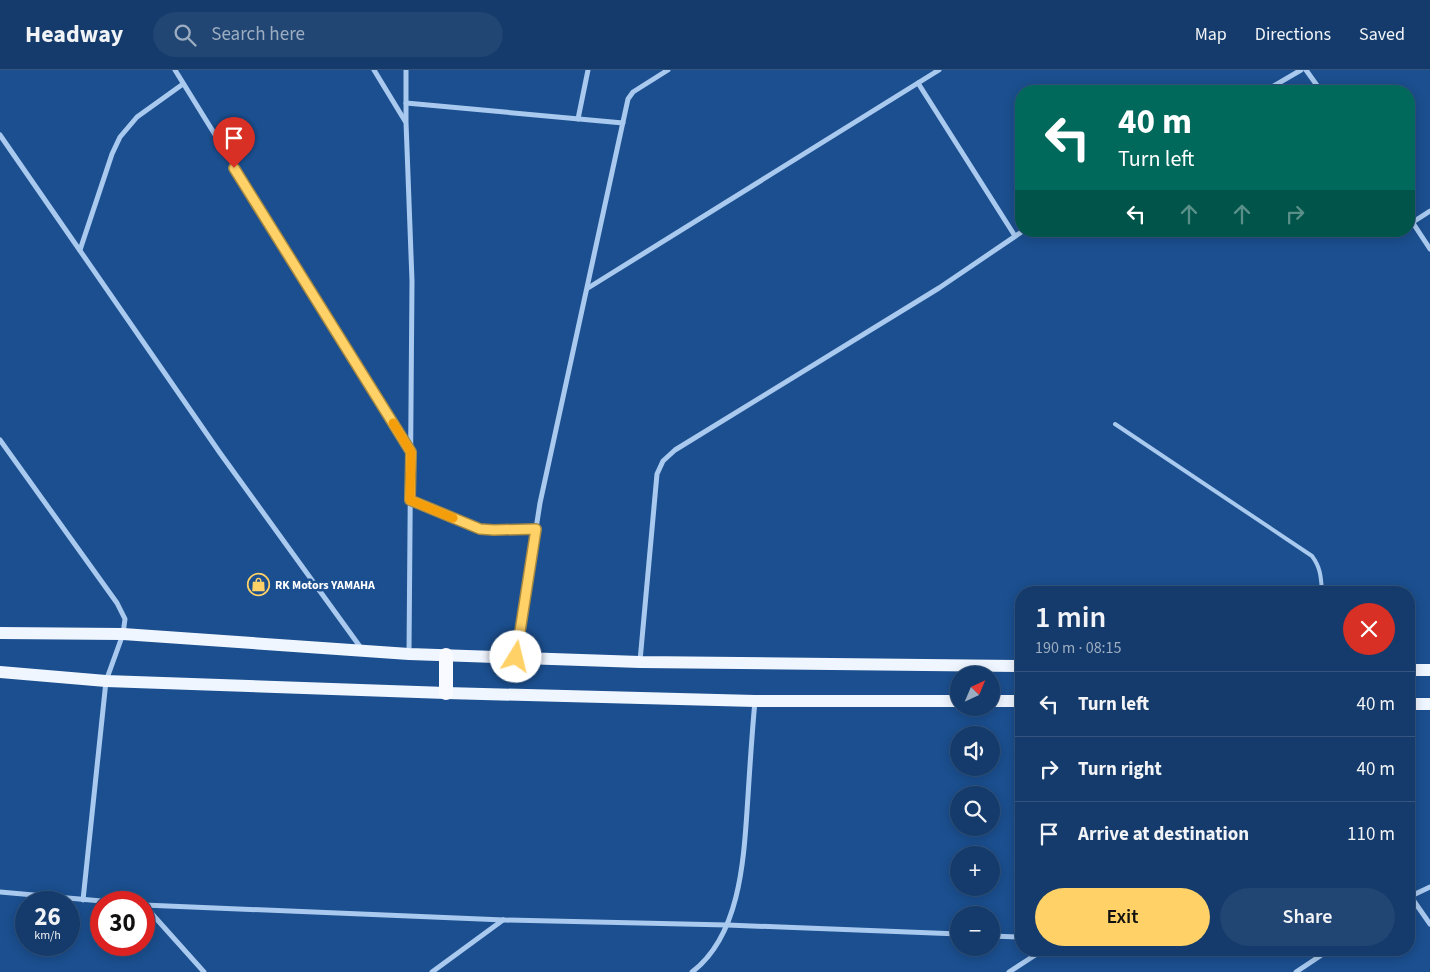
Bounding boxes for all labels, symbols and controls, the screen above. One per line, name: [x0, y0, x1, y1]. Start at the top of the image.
search box: [153, 12, 503, 57]
text: Headway: [25, 17, 123, 52]
icon: search: [171, 21, 199, 49]
text: Search here: [211, 21, 305, 48]
text: Map: [1195, 22, 1227, 47]
text: Directions: [1255, 22, 1331, 47]
text: Saved: [1359, 22, 1405, 47]
text: 40 m: [1118, 97, 1192, 147]
icon: left: [1035, 105, 1100, 170]
pin: [213, 117, 255, 168]
icon: arrive: [220, 124, 248, 152]
text: Turn left: [1118, 143, 1194, 175]
icon: left: [1122, 200, 1150, 228]
icon: ahead: [1175, 200, 1203, 228]
icon: ahead: [1228, 200, 1256, 228]
icon: right: [1281, 200, 1309, 228]
shop icon: RK Motors YAMAHA: [247, 573, 271, 597]
place label: RK Motors YAMAHA: [275, 577, 375, 594]
text: 1 min: [1035, 596, 1106, 639]
button: close: [1343, 603, 1395, 655]
position arrow: [489, 630, 541, 682]
text: 190 m · 08:15: [1035, 637, 1122, 659]
north arrow: [950, 666, 1000, 716]
map controls: [950, 666, 1000, 956]
icon: left: [1035, 690, 1063, 718]
text: Turn left: [1078, 691, 1149, 718]
text: 40 m: [1357, 691, 1395, 718]
button: sound: [950, 726, 1000, 776]
icon: right: [1035, 755, 1063, 783]
text: Turn right: [1078, 756, 1162, 783]
text: 40 m: [1357, 756, 1395, 783]
button: search: [950, 786, 1000, 836]
icon: arrive: [1035, 820, 1063, 848]
text: Arrive at destination: [1078, 821, 1249, 848]
text: 110 m: [1347, 821, 1395, 848]
button: +: [950, 846, 1000, 896]
button: Exit: [1035, 888, 1210, 946]
button: Share: [1220, 888, 1395, 946]
speed limit sign: 30: [90, 891, 155, 956]
text: 26: [34, 899, 61, 935]
button: −: [950, 906, 1000, 956]
text: km/h: [34, 927, 61, 944]

